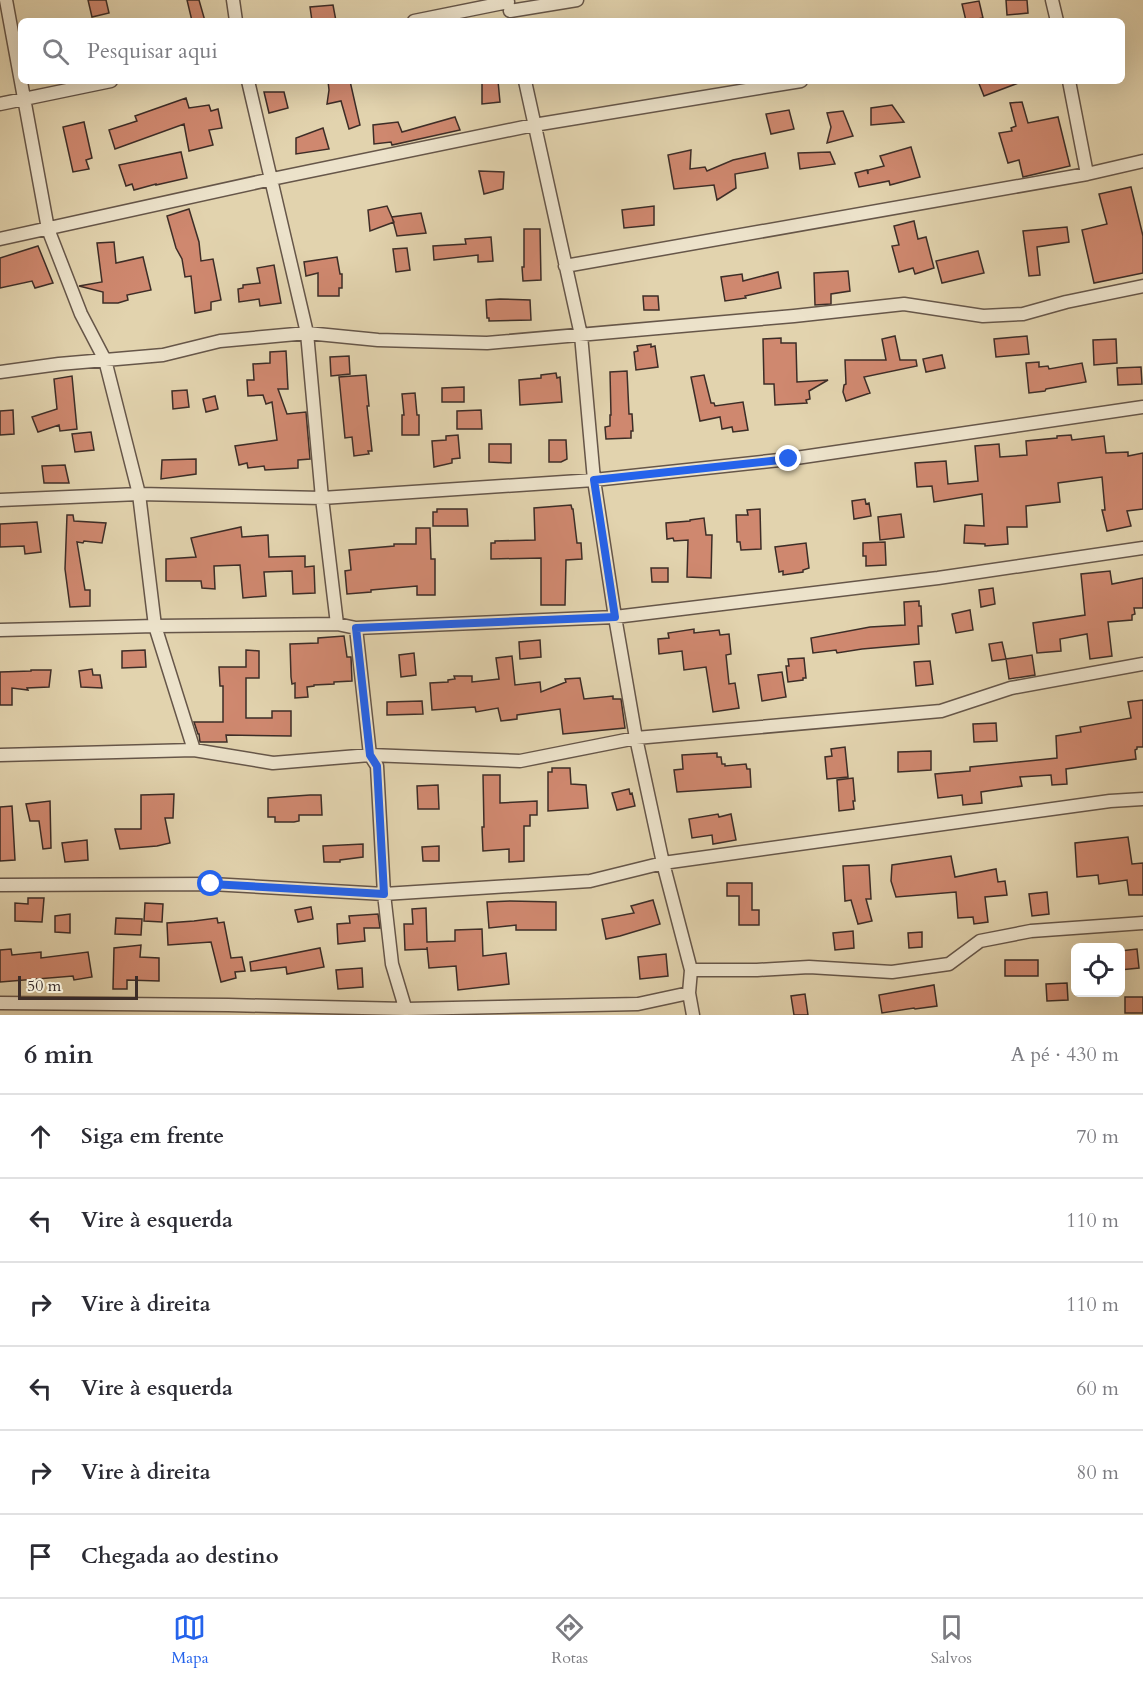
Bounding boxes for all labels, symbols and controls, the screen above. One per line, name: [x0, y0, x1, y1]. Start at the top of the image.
search box: [18, 18, 1125, 84]
icon: search: [39, 35, 72, 68]
text: Pesquisar aqui: [87, 36, 218, 66]
route end: [775, 445, 801, 471]
route start: [197, 870, 223, 896]
map controls: [1071, 943, 1125, 997]
button: locate: [1071, 943, 1125, 997]
scale bar: [18, 973, 138, 1001]
text: 50 m: [27, 975, 61, 997]
text: 6 min: [24, 1037, 93, 1072]
text: A pé · 430 m: [1011, 1041, 1119, 1068]
icon: ahead: [24, 1120, 57, 1153]
text: Siga em frente: [81, 1121, 224, 1151]
text: 70 m: [1076, 1123, 1119, 1150]
icon: left: [24, 1204, 57, 1237]
text: Vire à esquerda: [81, 1205, 233, 1235]
text: 110 m: [1066, 1207, 1119, 1234]
icon: right: [24, 1288, 57, 1321]
text: Vire à direita: [81, 1289, 211, 1319]
text: 110 m: [1066, 1291, 1119, 1318]
icon: left: [24, 1372, 57, 1405]
text: Vire à esquerda: [81, 1373, 233, 1403]
text: 60 m: [1076, 1375, 1119, 1402]
icon: right: [24, 1456, 57, 1489]
text: Vire à direita: [81, 1457, 211, 1487]
text: 80 m: [1076, 1459, 1119, 1486]
icon: arrive: [24, 1540, 57, 1573]
text: Chegada ao destino: [81, 1541, 279, 1571]
tab: Mapa: [171, 1611, 209, 1669]
tab: Rotas: [551, 1611, 588, 1669]
tab: Salvos: [931, 1611, 972, 1669]

